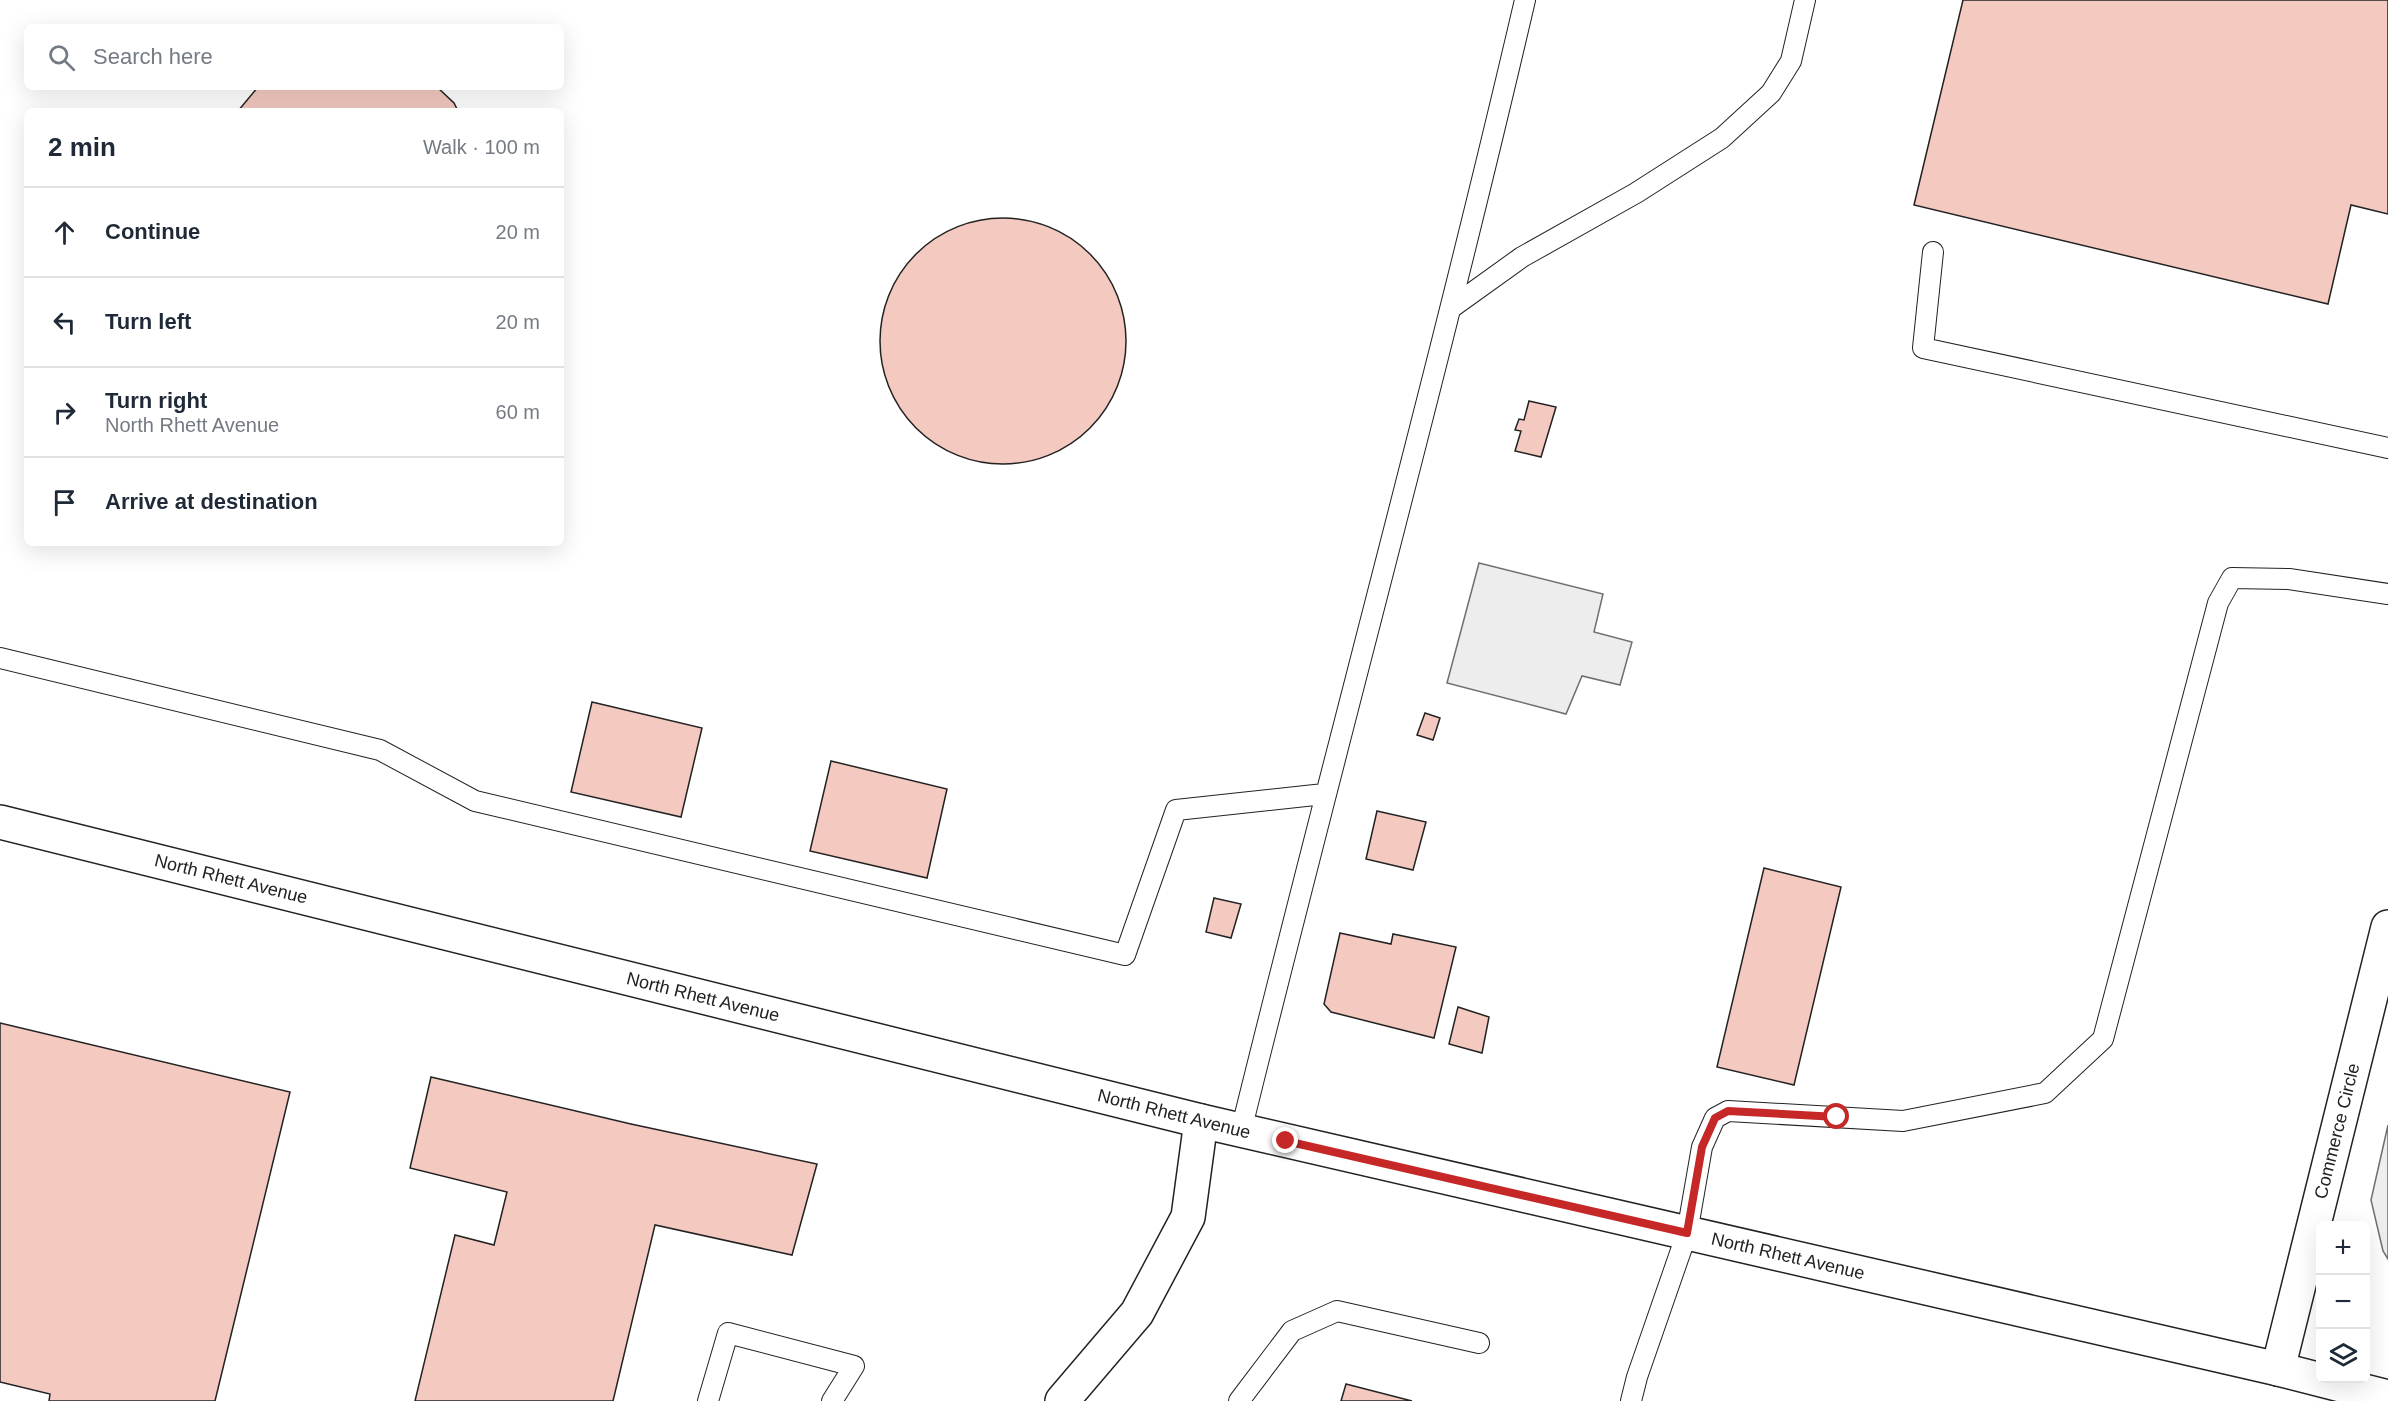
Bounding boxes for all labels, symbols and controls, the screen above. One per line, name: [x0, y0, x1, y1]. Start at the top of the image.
search box: [24, 24, 564, 90]
icon: search: [45, 41, 78, 74]
text: Search here: [93, 44, 213, 69]
text: 2 min: [48, 132, 116, 162]
text: Walk · 100 m: [423, 136, 540, 158]
icon: ahead: [48, 216, 81, 249]
text: Continue: [105, 219, 200, 244]
text: 20 m: [496, 221, 540, 243]
icon: left: [48, 306, 81, 339]
text: Turn left: [105, 309, 191, 334]
text: 20 m: [496, 311, 540, 333]
text: Turn right: [105, 388, 207, 413]
icon: right: [48, 396, 81, 429]
text: 60 m: [496, 401, 540, 423]
text: North Rhett Avenue: [105, 414, 279, 436]
icon: arrive: [48, 486, 81, 519]
text: Arrive at destination: [105, 489, 318, 514]
street label: North Rhett Avenue: [153, 850, 309, 908]
street label: North Rhett Avenue: [625, 968, 781, 1026]
street label: Commerce Circle: [2310, 1061, 2364, 1201]
street label: North Rhett Avenue: [1096, 1085, 1252, 1143]
route start: [1823, 1103, 1849, 1129]
route end: [1272, 1127, 1298, 1153]
map controls: [2316, 1221, 2370, 1383]
button: +: [2316, 1221, 2370, 1275]
street label: North Rhett Avenue: [1709, 1229, 1867, 1283]
button: −: [2316, 1275, 2370, 1329]
button: layers: [2316, 1329, 2370, 1383]

